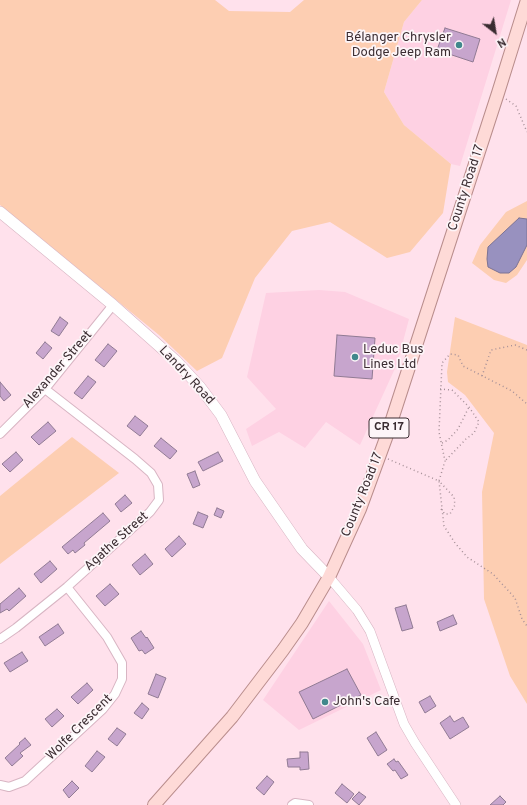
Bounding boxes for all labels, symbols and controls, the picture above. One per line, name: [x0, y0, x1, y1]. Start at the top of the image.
north arrow: [475, 12, 515, 52]
place label: Bélanger Chrysler Dodge Jeep Ram: [346, 30, 451, 61]
text: N: [494, 34, 508, 50]
marker: Bélanger Chrysler Dodge Jeep Ram: [454, 40, 464, 50]
street label: County Road 17: [446, 143, 488, 233]
street label: Alexander Street: [20, 328, 96, 412]
place label: Leduc Bus Lines Ltd: [363, 342, 424, 373]
street label: Landry Road: [155, 344, 217, 408]
marker: Leduc Bus Lines Ltd: [350, 352, 360, 362]
road number: CR 17: [369, 418, 409, 438]
street label: County Road 17: [339, 451, 387, 539]
street label: Agathe Street: [82, 509, 152, 575]
street label: Wolfe Crescent: [44, 692, 116, 764]
place label: John's Cafe: [333, 694, 400, 710]
marker: John's Cafe: [320, 697, 330, 707]

